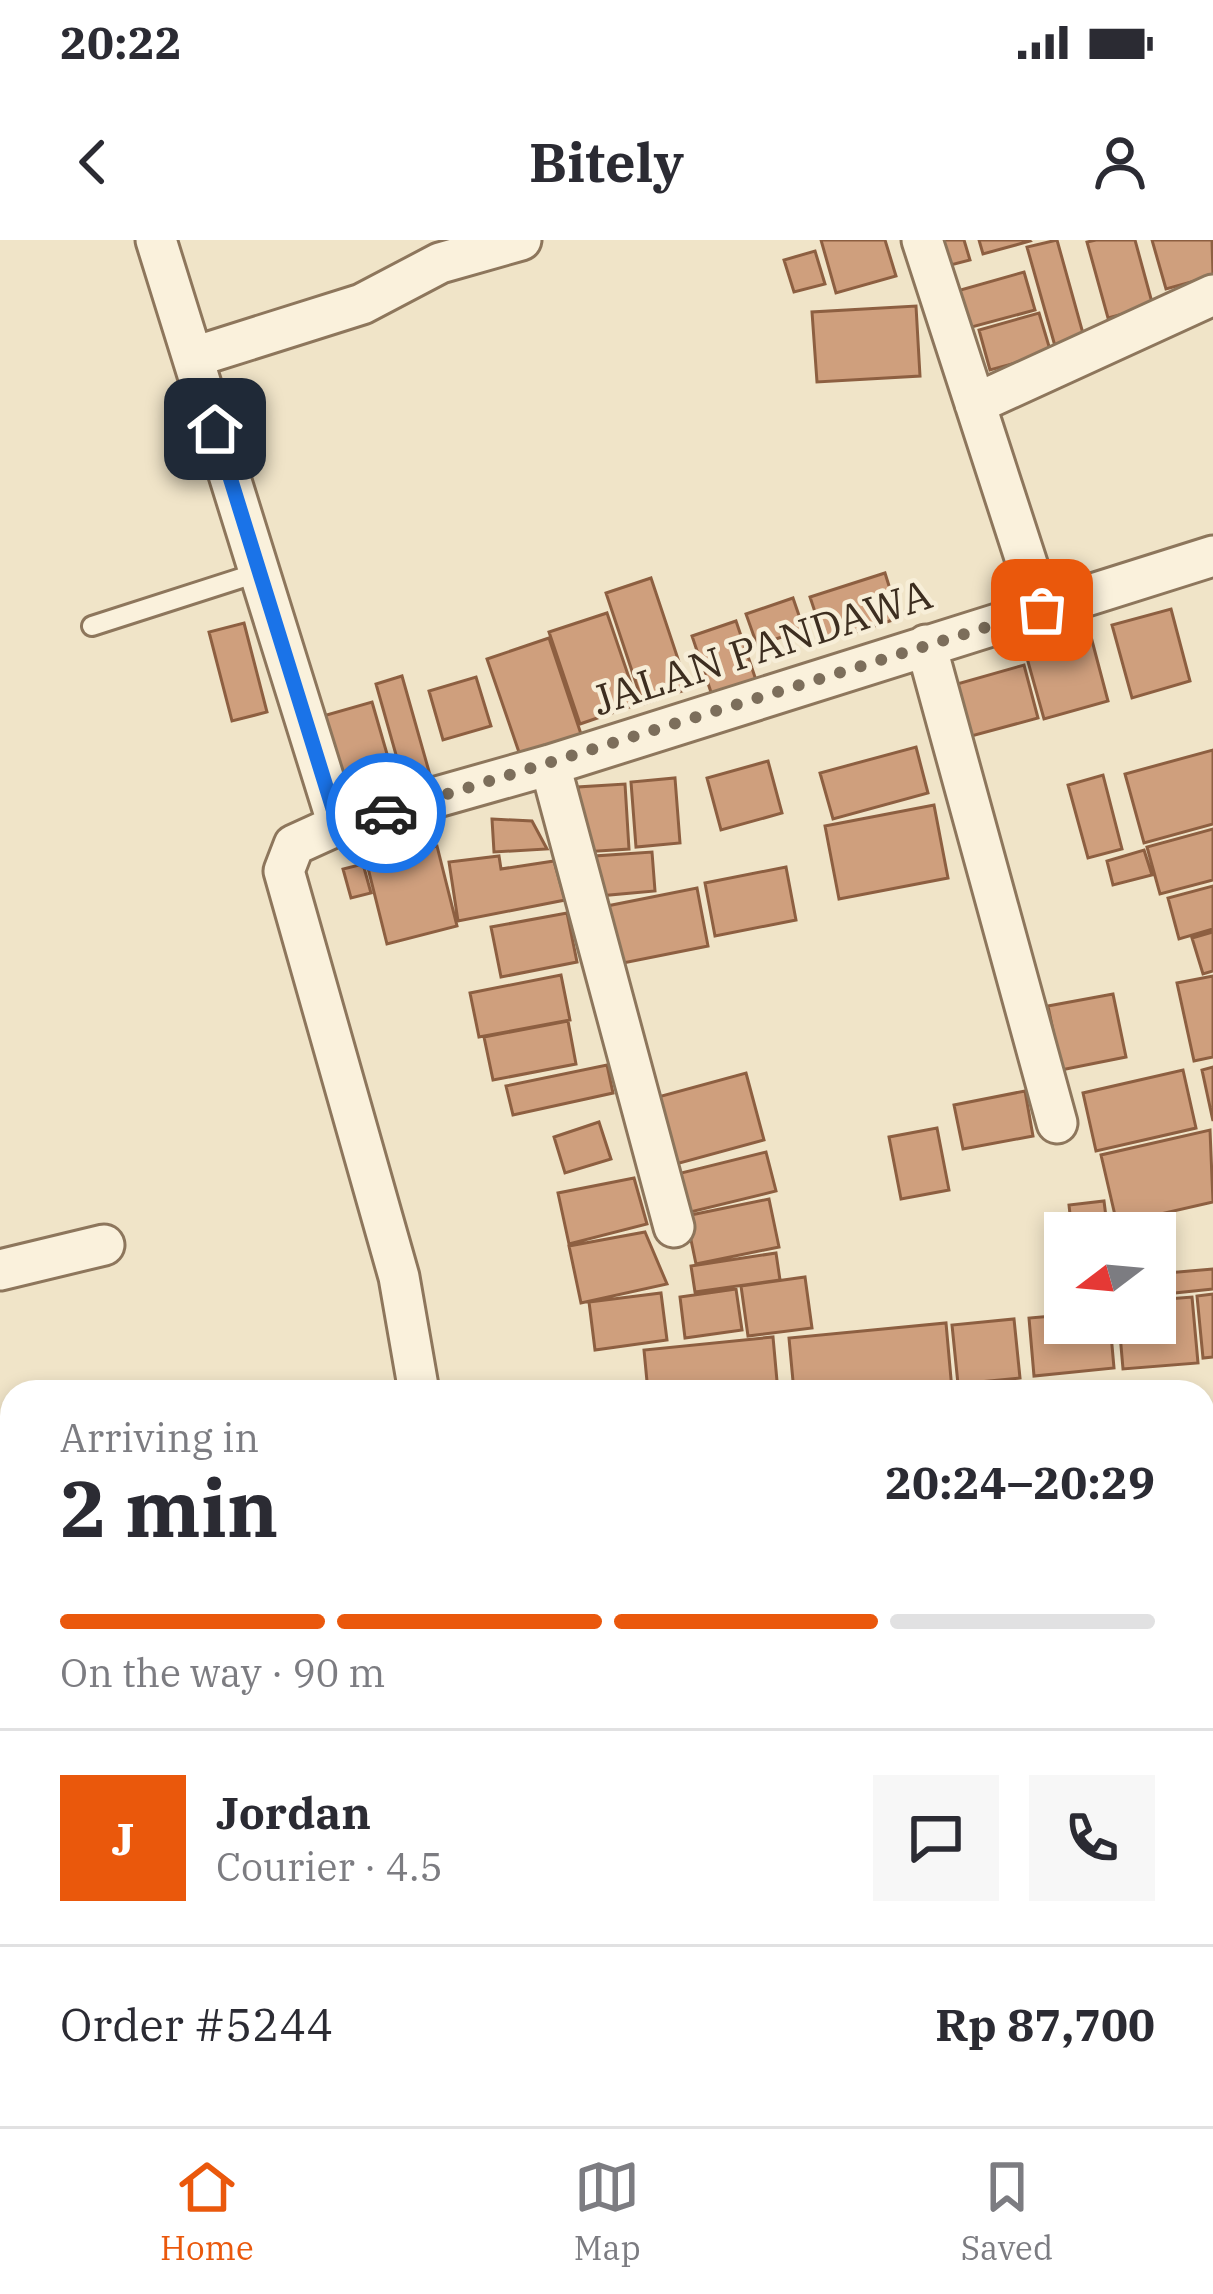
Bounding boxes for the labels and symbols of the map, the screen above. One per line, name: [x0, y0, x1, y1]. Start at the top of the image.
pin: [164, 378, 266, 480]
pin: [991, 559, 1093, 661]
street label: JALAN PANDAWA: [585, 566, 939, 727]
courier: [326, 753, 446, 873]
north arrow: [1044, 1212, 1176, 1344]

